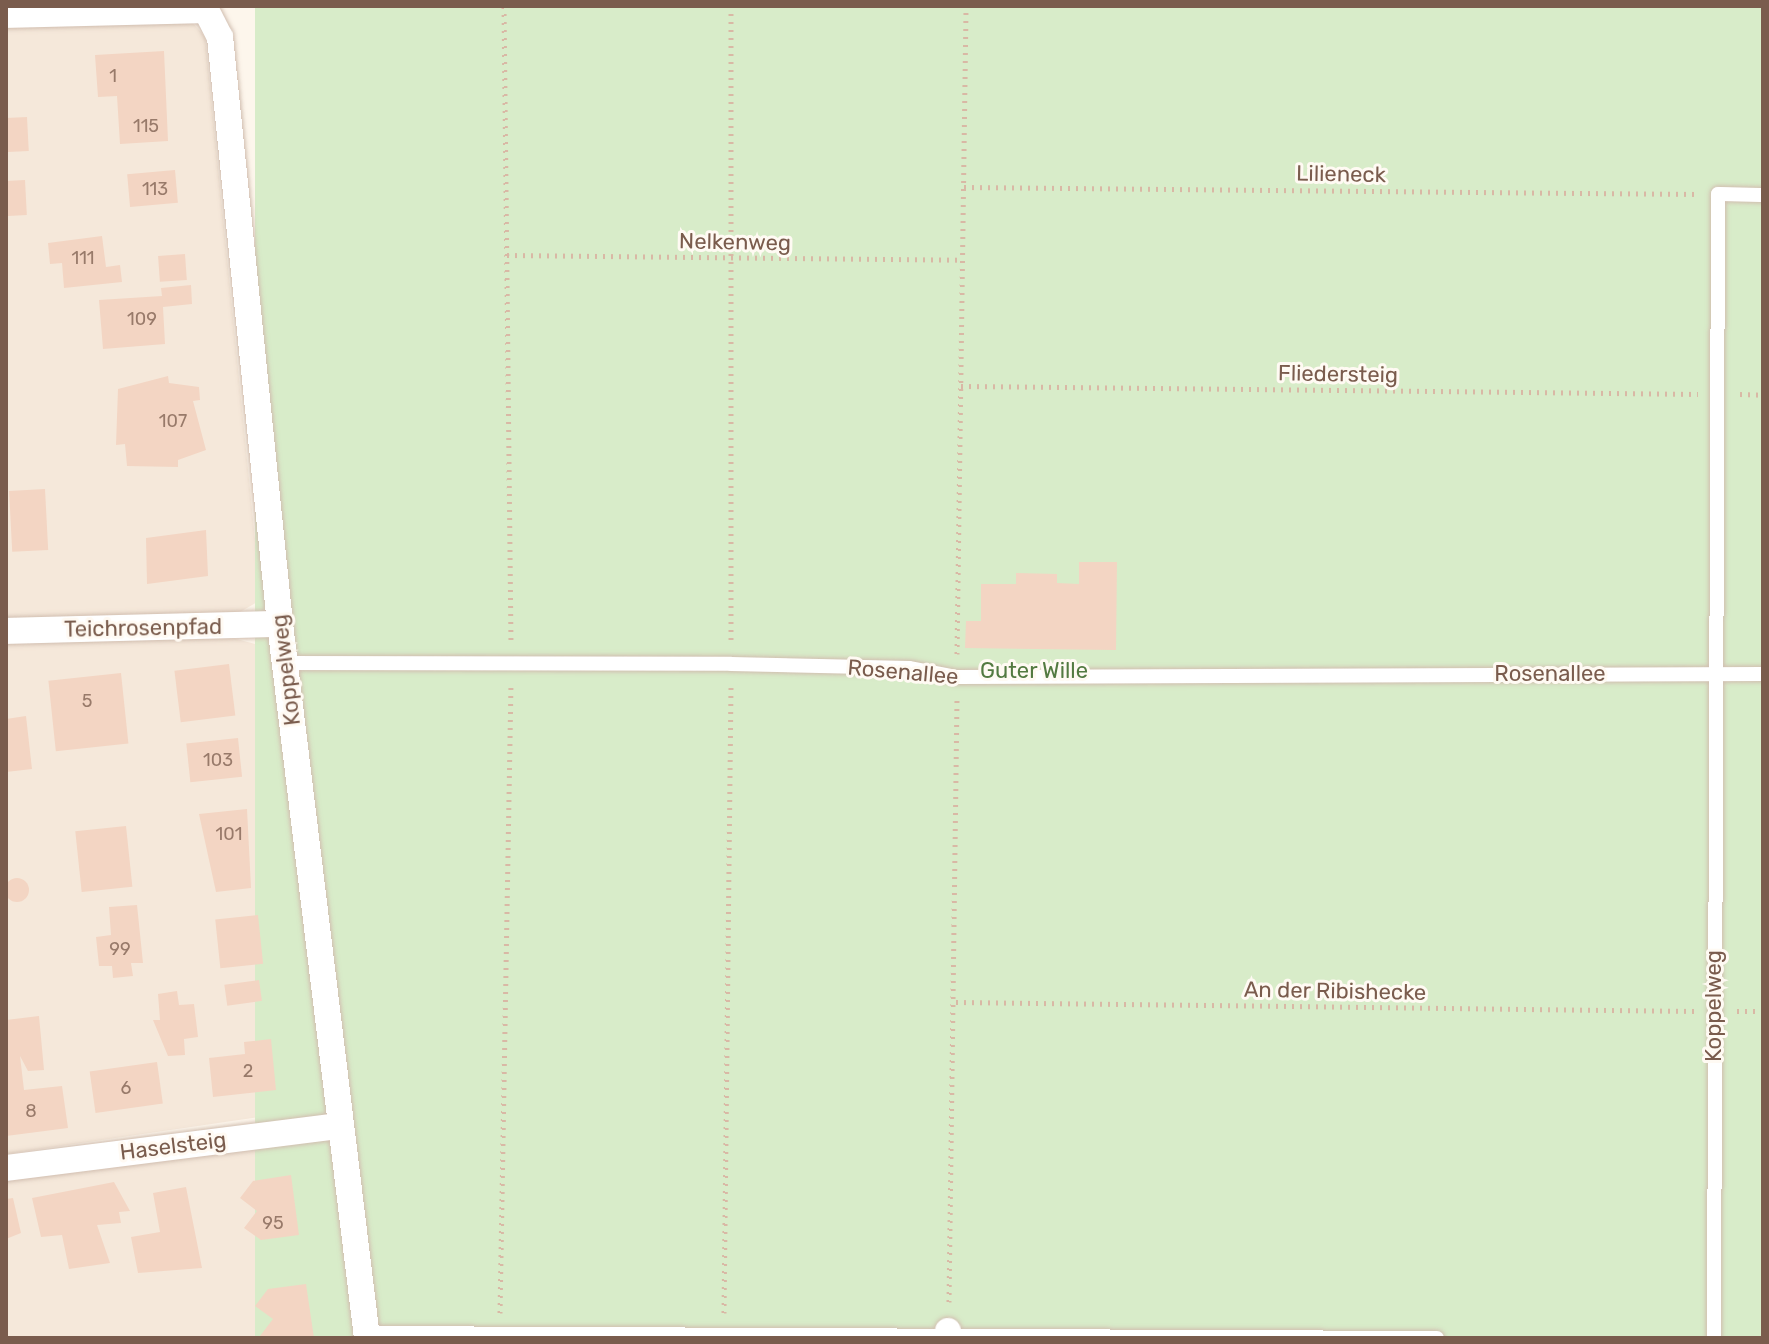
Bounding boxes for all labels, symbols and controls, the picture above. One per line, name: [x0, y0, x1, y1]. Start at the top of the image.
house number: 1: [109, 65, 117, 87]
house number: 115: [133, 115, 159, 137]
street label: Lilieneck: [1296, 160, 1386, 188]
house number: 113: [142, 178, 168, 200]
street label: Nelkenweg: [679, 228, 791, 256]
house number: 111: [71, 247, 95, 269]
house number: 109: [127, 308, 157, 330]
street label: Fliedersteig: [1278, 360, 1398, 388]
house number: 107: [159, 410, 187, 432]
street label: Teichrosenpfad: [64, 613, 222, 643]
street label: Koppelweg: [266, 613, 306, 727]
street label: Rosenallee: [846, 654, 960, 690]
park label: Guter Wille: [980, 658, 1088, 684]
street label: Rosenallee: [1494, 661, 1606, 687]
house number: 5: [82, 690, 92, 712]
house number: 103: [203, 749, 233, 771]
house number: 101: [216, 823, 242, 845]
house number: 99: [109, 938, 131, 960]
street label: Koppelweg: [1701, 950, 1727, 1062]
street label: An der Ribishecke: [1243, 976, 1427, 1006]
house number: 2: [243, 1060, 253, 1082]
house number: 6: [121, 1077, 131, 1099]
house number: 8: [25, 1100, 37, 1122]
street label: Haselsteig: [118, 1126, 228, 1166]
house number: 95: [262, 1212, 284, 1234]

